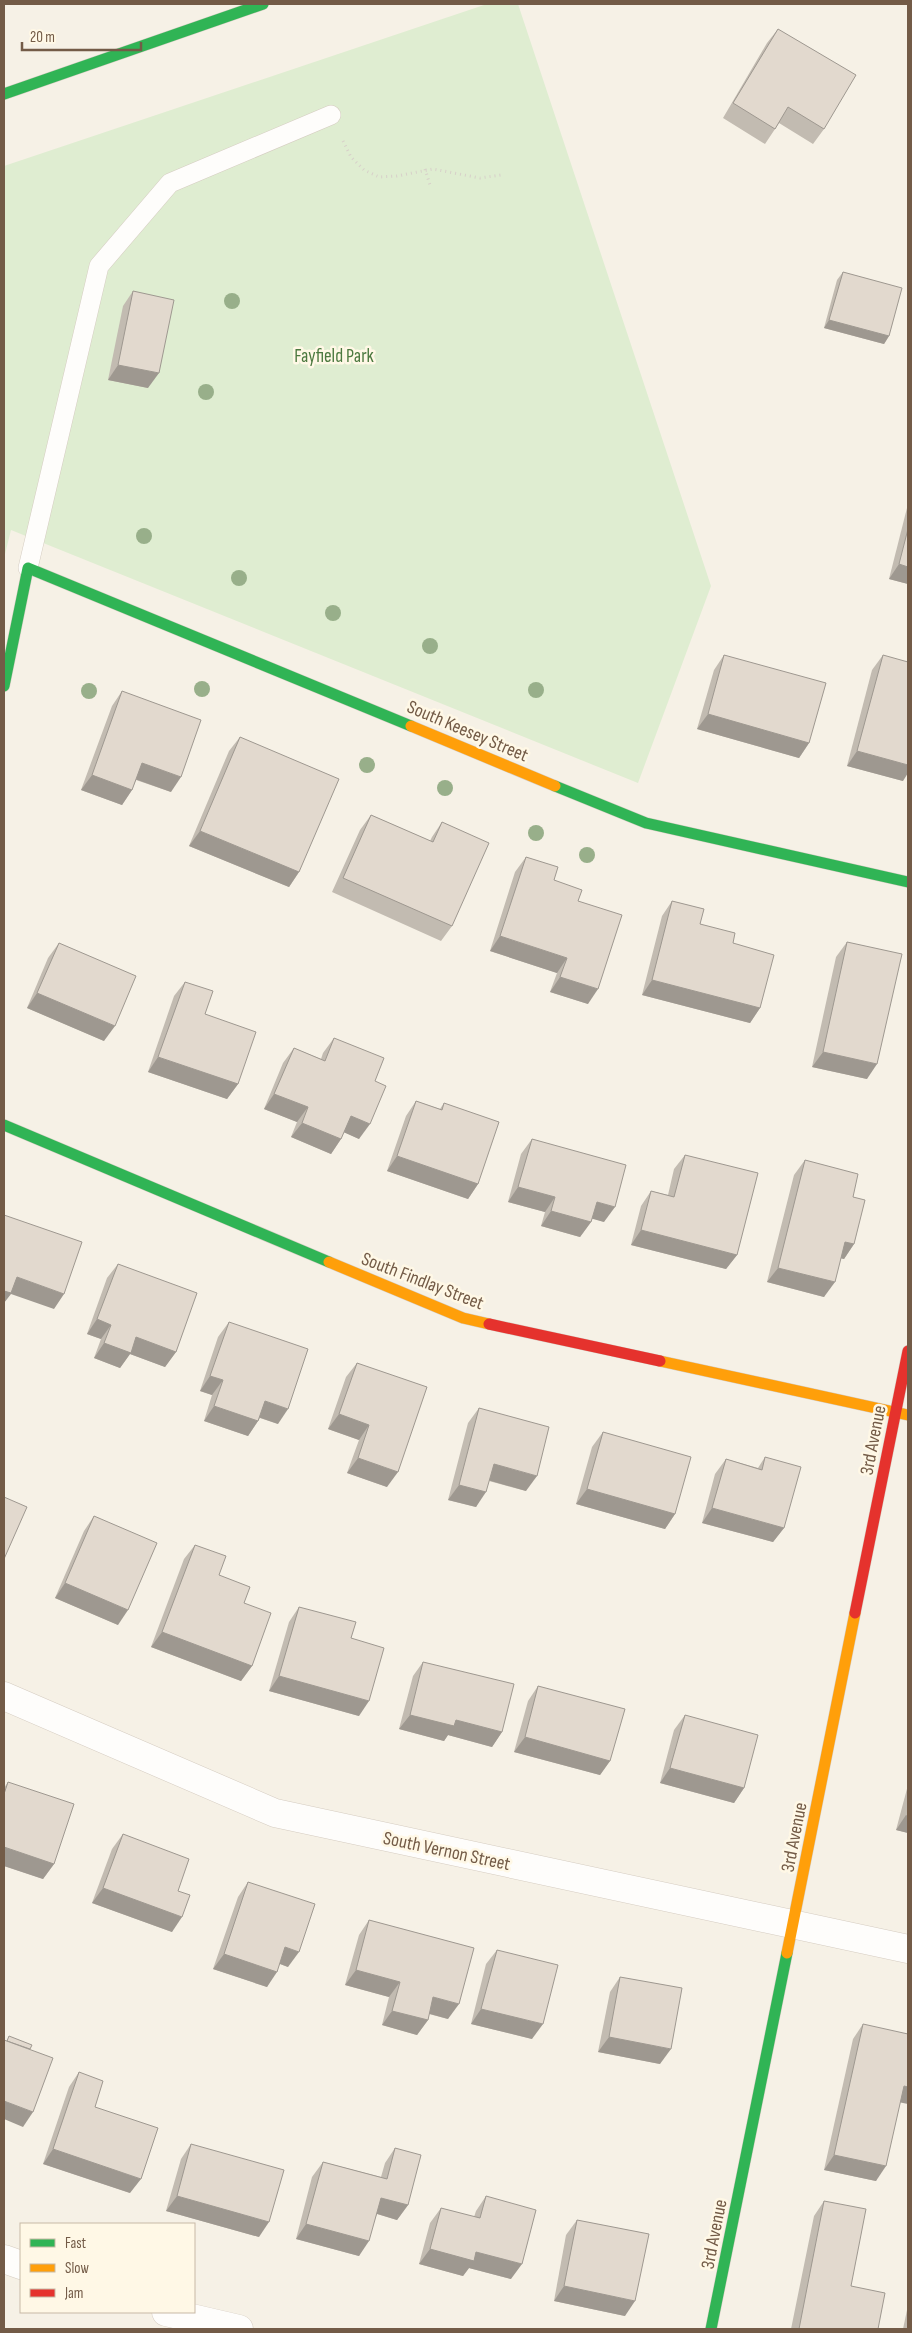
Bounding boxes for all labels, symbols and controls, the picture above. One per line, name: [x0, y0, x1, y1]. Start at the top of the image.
scale bar: [22, 20, 141, 52]
text: 20 m: [30, 28, 55, 47]
park label: Fayfield Park: [294, 345, 375, 368]
street label: South Keesey Street: [403, 696, 532, 767]
street label: South Findlay Street: [358, 1248, 487, 1315]
street label: 3rd Avenue: [855, 1403, 891, 1477]
street label: 3rd Avenue: [776, 1800, 812, 1874]
street label: South Vernon Street: [381, 1827, 512, 1876]
street label: 3rd Avenue: [696, 2197, 732, 2271]
legend: [20, 2223, 195, 2313]
text: Fast: [65, 2234, 87, 2253]
text: Slow: [65, 2259, 89, 2278]
text: Jam: [64, 2284, 83, 2303]

